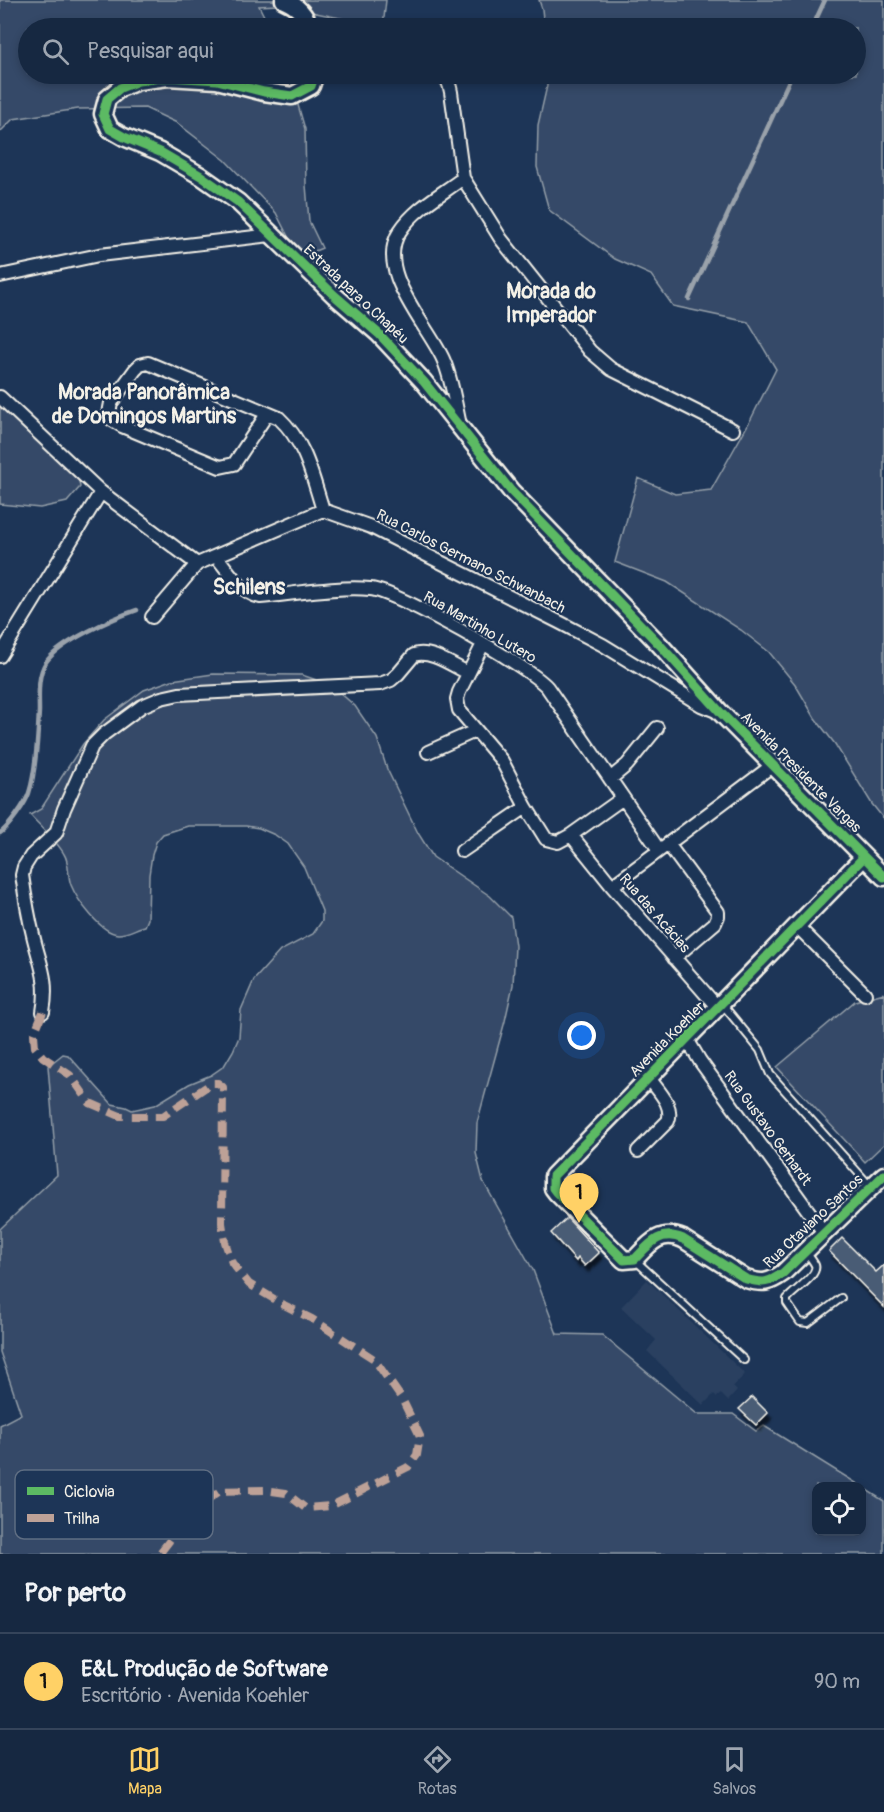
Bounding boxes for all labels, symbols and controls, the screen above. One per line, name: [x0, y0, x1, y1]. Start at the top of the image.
search box: [18, 18, 866, 84]
icon: search: [39, 35, 72, 68]
text: Pesquisar aqui: [87, 37, 213, 65]
street label: Estrada para o Chapéu: [299, 241, 412, 348]
district label: Morada do Imperador: [506, 278, 597, 329]
district label: Morada Panorâmica de Domingos Martins: [52, 379, 237, 430]
street label: Rua Carlos Germano Schwanbach: [373, 505, 569, 618]
district label: Schilens: [213, 574, 286, 601]
street label: Rua Martinho Lutero: [420, 587, 540, 668]
street label: Avenida Presidente Vargas: [736, 708, 865, 837]
street label: Rua das Acácias: [615, 870, 694, 957]
street label: Avenida Koehler: [626, 997, 710, 1081]
your location: [567, 1021, 596, 1050]
street label: Rua Gustavo Gerhardt: [720, 1067, 816, 1190]
street label: Rua Otaviano Santos: [760, 1170, 867, 1272]
pin: 1: [560, 1174, 598, 1223]
legend: [15, 1470, 213, 1539]
text: Ciclovia: [64, 1482, 115, 1502]
map controls: [812, 1482, 866, 1536]
button: locate: [812, 1482, 866, 1536]
text: Trilha: [64, 1509, 100, 1529]
text: Por perto: [24, 1577, 126, 1609]
text: E&L Produção de Software: [81, 1655, 328, 1683]
text: 1: [40, 1669, 47, 1694]
text: 90 m: [814, 1669, 860, 1694]
text: Escritório · Avenida Koehler: [81, 1683, 309, 1708]
tab: Mapa: [128, 1743, 162, 1799]
tab: Rotas: [418, 1743, 457, 1799]
tab: Salvos: [713, 1743, 756, 1799]

